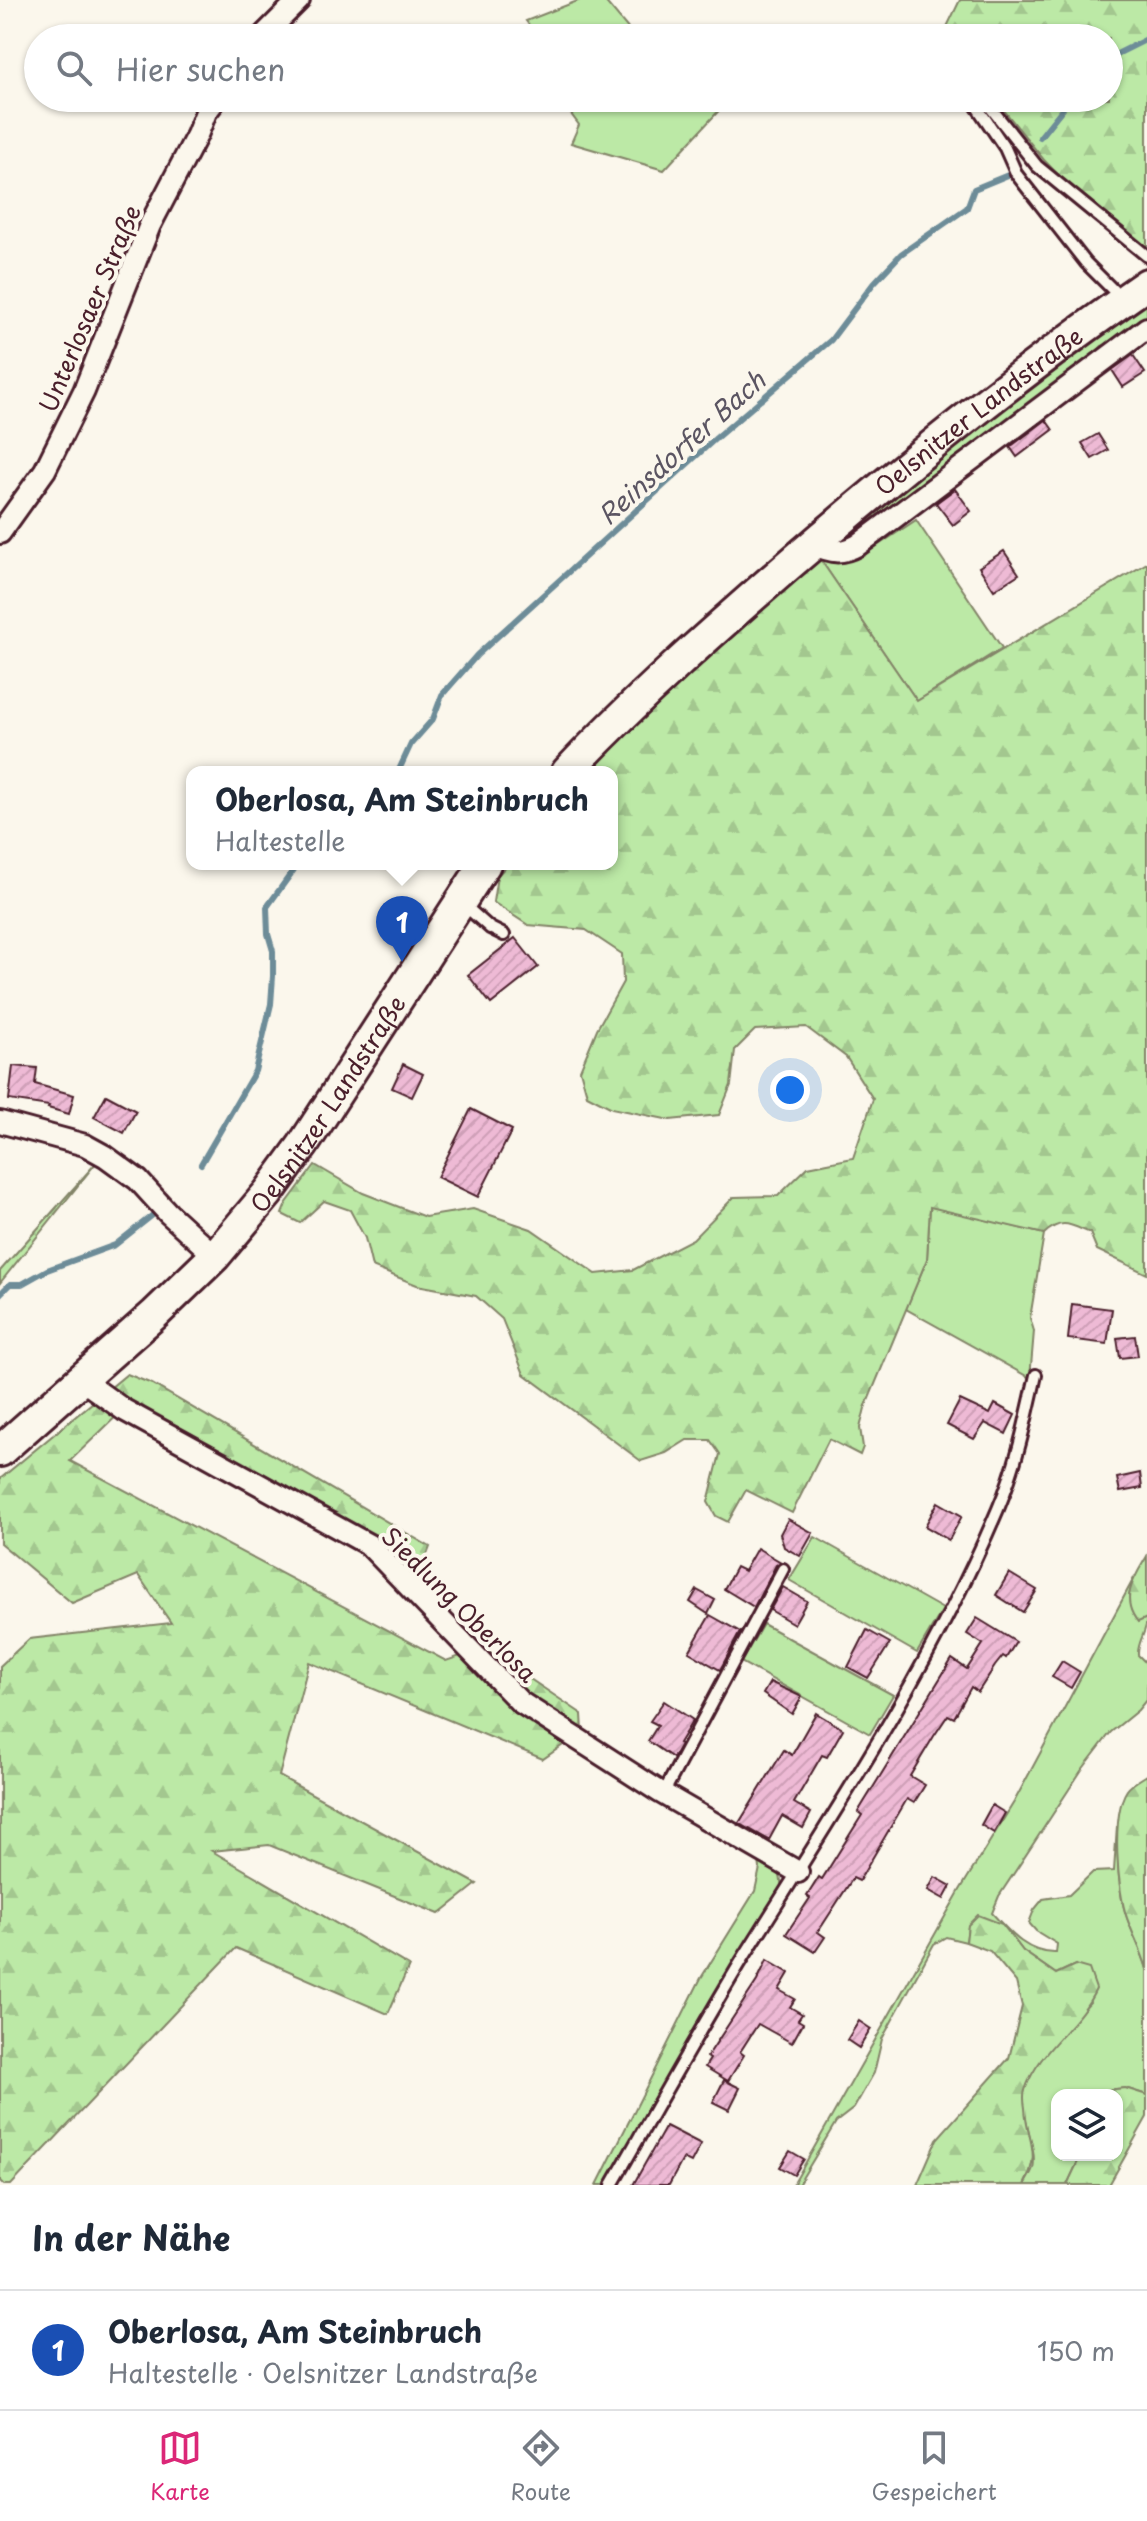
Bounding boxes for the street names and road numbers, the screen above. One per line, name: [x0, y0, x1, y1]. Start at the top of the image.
street label: Unterlosaer Straße: [29, 199, 149, 417]
street label: Oelsnitzer Landstraße: [867, 318, 1090, 504]
street label: Oelsnitzer Landstraße: [241, 988, 414, 1220]
street label: Siedlung Oberlosa: [374, 1518, 546, 1690]

